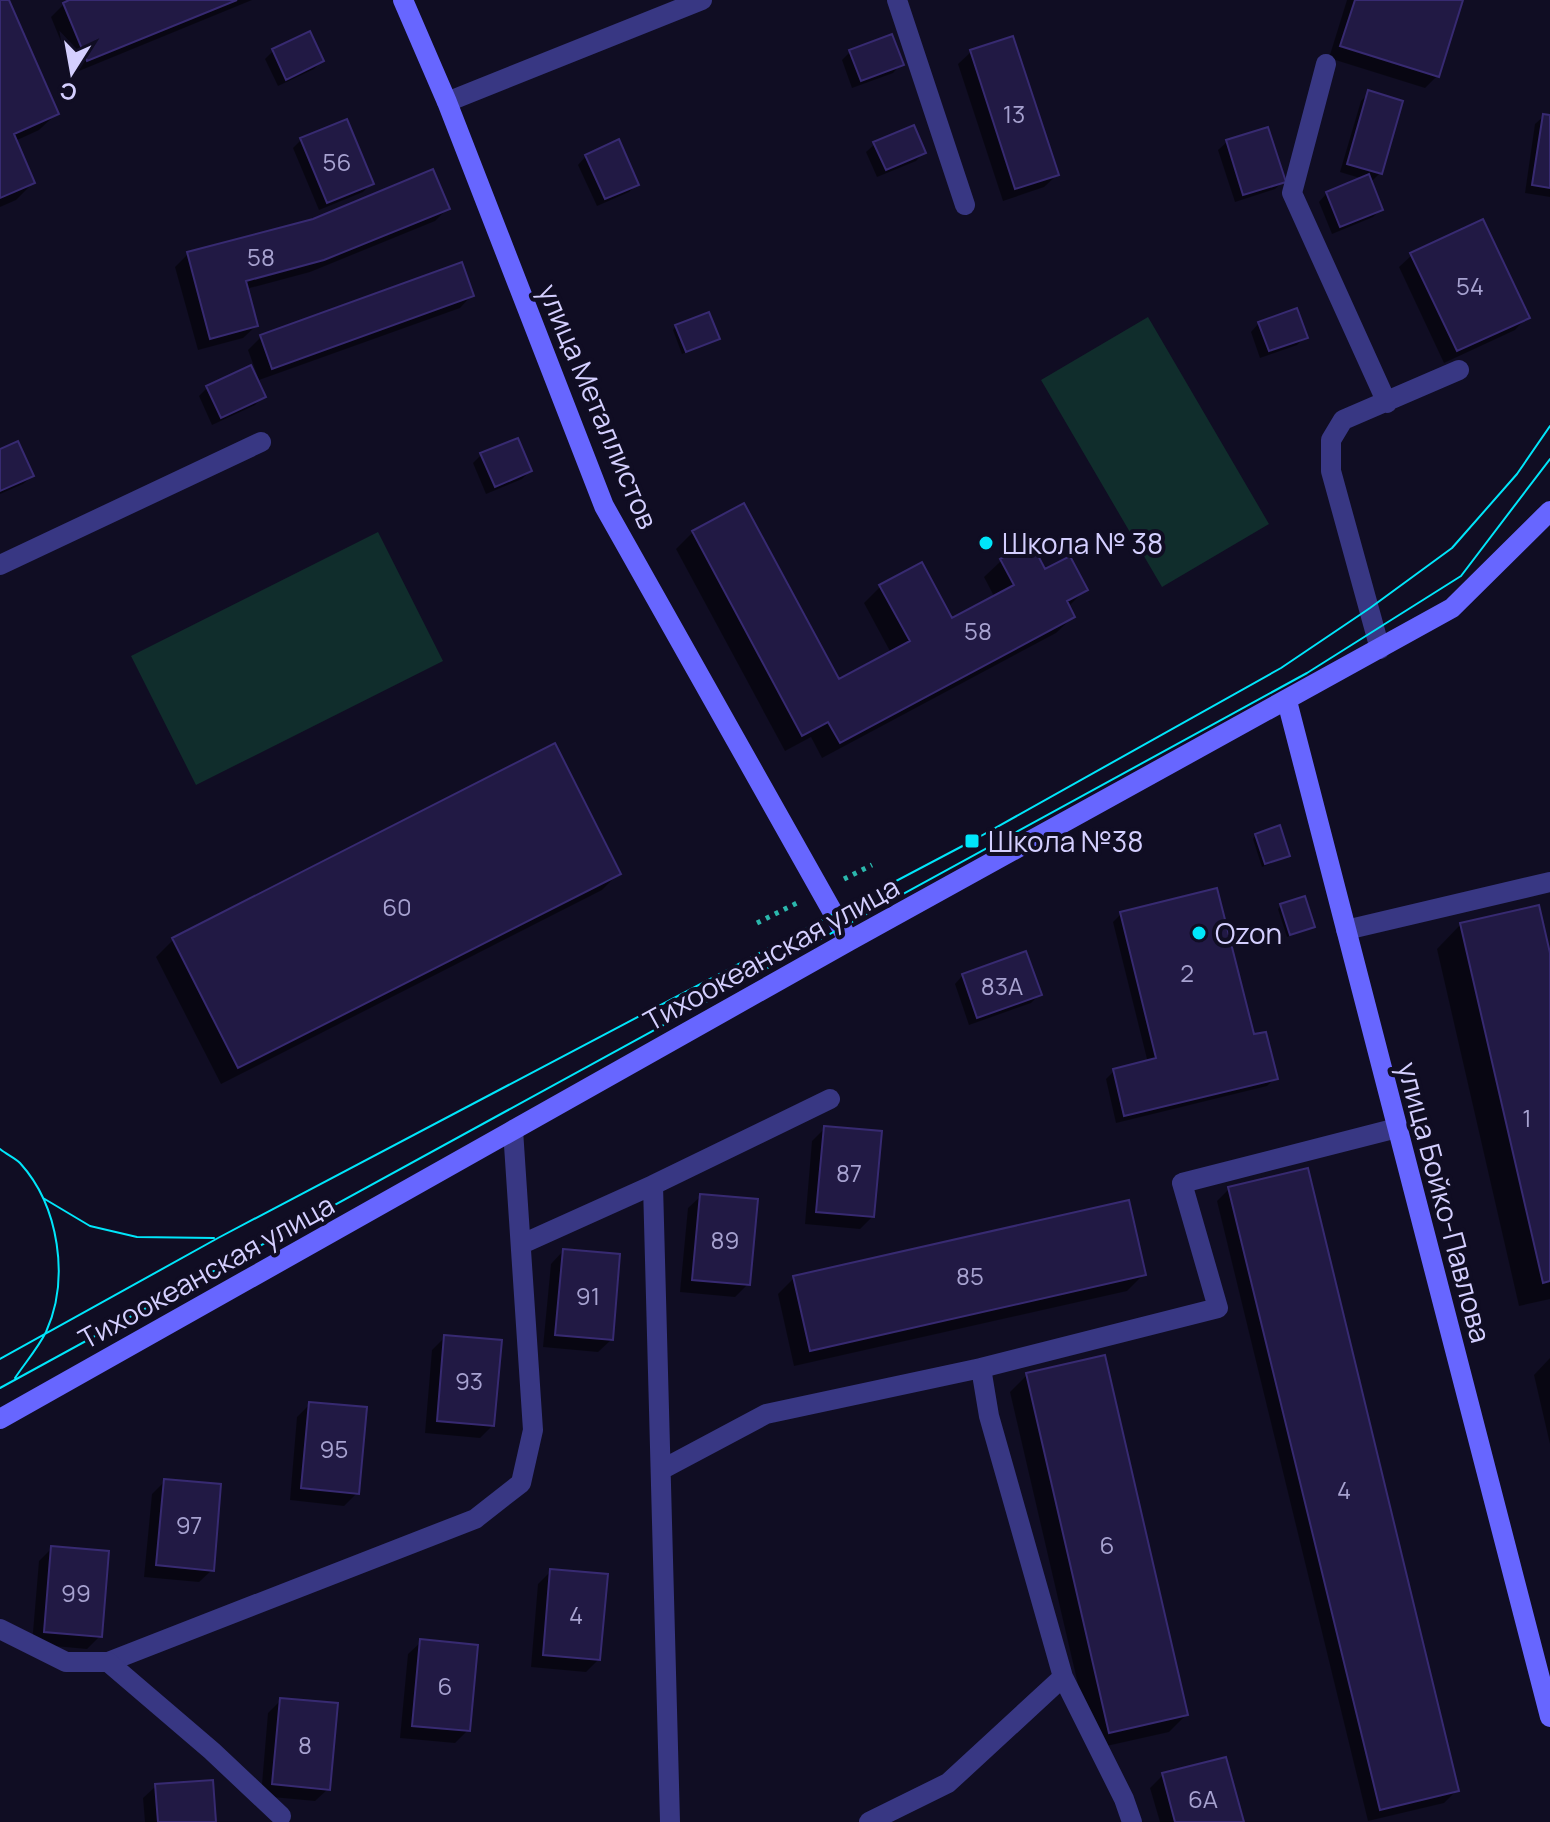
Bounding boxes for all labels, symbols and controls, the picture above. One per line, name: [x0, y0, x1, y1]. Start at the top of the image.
north arrow: [32, 32, 112, 112]
text: С: [57, 75, 79, 108]
house number: 13: [1003, 97, 1025, 130]
house number: 56: [323, 145, 351, 178]
house number: 58: [247, 240, 275, 273]
house number: 54: [1456, 269, 1484, 302]
street label: улица Металлистов: [530, 278, 668, 534]
place label: Школа № 38: [1002, 524, 1163, 562]
marker: Школа № 38: [977, 534, 995, 552]
house number: 58: [964, 614, 992, 647]
place label: Школа №38: [988, 822, 1144, 860]
marker: Школа №38: [963, 832, 981, 850]
street label: Тихоокеанская улица: [636, 867, 906, 1039]
house number: 60: [382, 890, 412, 923]
place label: Ozon: [1215, 914, 1282, 952]
marker: Ozon: [1190, 924, 1208, 942]
house number: 2: [1180, 956, 1194, 989]
house number: 83А: [981, 969, 1023, 1002]
street label: улица Бойко-Павлова: [1389, 1057, 1501, 1347]
house number: 1: [1522, 1101, 1532, 1134]
house number: 87: [836, 1156, 862, 1189]
street label: Тихоокеанская улица: [71, 1185, 341, 1357]
house number: 89: [711, 1223, 739, 1256]
house number: 85: [956, 1259, 984, 1292]
house number: 91: [576, 1279, 600, 1312]
house number: 93: [455, 1364, 483, 1397]
house number: 95: [320, 1432, 348, 1465]
house number: 4: [1337, 1473, 1351, 1506]
house number: 97: [176, 1508, 202, 1541]
house number: 6: [1100, 1528, 1114, 1561]
house number: 99: [61, 1576, 91, 1609]
house number: 4: [569, 1598, 583, 1631]
house number: 6: [438, 1669, 452, 1702]
house number: 8: [298, 1728, 312, 1761]
house number: 6А: [1188, 1782, 1218, 1815]

